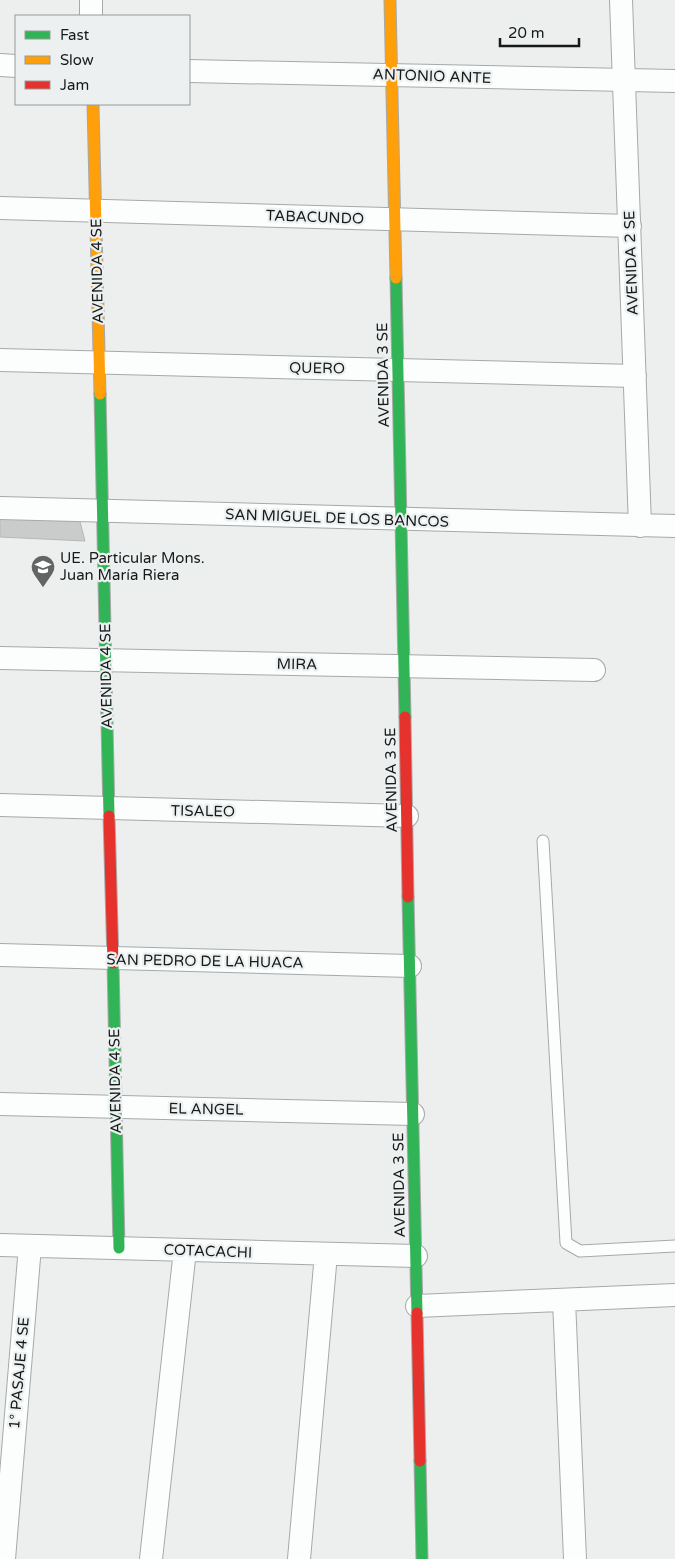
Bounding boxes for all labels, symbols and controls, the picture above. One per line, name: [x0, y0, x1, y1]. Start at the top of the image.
legend: [15, 15, 190, 105]
scale bar: [500, 15, 579, 47]
text: 20 m: [508, 24, 545, 42]
text: Fast: [60, 26, 90, 44]
text: Slow: [60, 51, 94, 69]
street label: ANTONIO ANTE: [372, 65, 492, 87]
text: Jam: [60, 76, 89, 94]
street label: TABACUNDO: [266, 206, 364, 228]
street label: AVENIDA 2 SE: [620, 210, 642, 316]
street label: AVENIDA 4 SE: [87, 218, 107, 324]
street label: AVENIDA 3 SE: [373, 322, 393, 428]
street label: QUERO: [289, 359, 345, 377]
street label: SAN MIGUEL DE LOS BANCOS: [225, 505, 449, 531]
place label: UE. Particular Mons. Juan María Riera: [60, 549, 205, 584]
school or university icon: UE. Particular Mons. Juan María Riera: [30, 554, 56, 588]
street label: AVENIDA 4 SE: [96, 623, 116, 729]
street label: MIRA: [277, 655, 317, 673]
street label: AVENIDA 3 SE: [381, 727, 401, 833]
street label: TISALEO: [171, 801, 235, 821]
street label: SAN PEDRO DE LA HUACA: [106, 950, 304, 972]
street label: AVENIDA 4 SE: [105, 1028, 125, 1134]
street label: EL ANGEL: [168, 1099, 244, 1119]
street label: AVENIDA 3 SE: [389, 1132, 409, 1238]
street label: COTACACHI: [163, 1240, 253, 1262]
street label: 1° PASAJE 4 SE: [5, 1316, 33, 1430]

